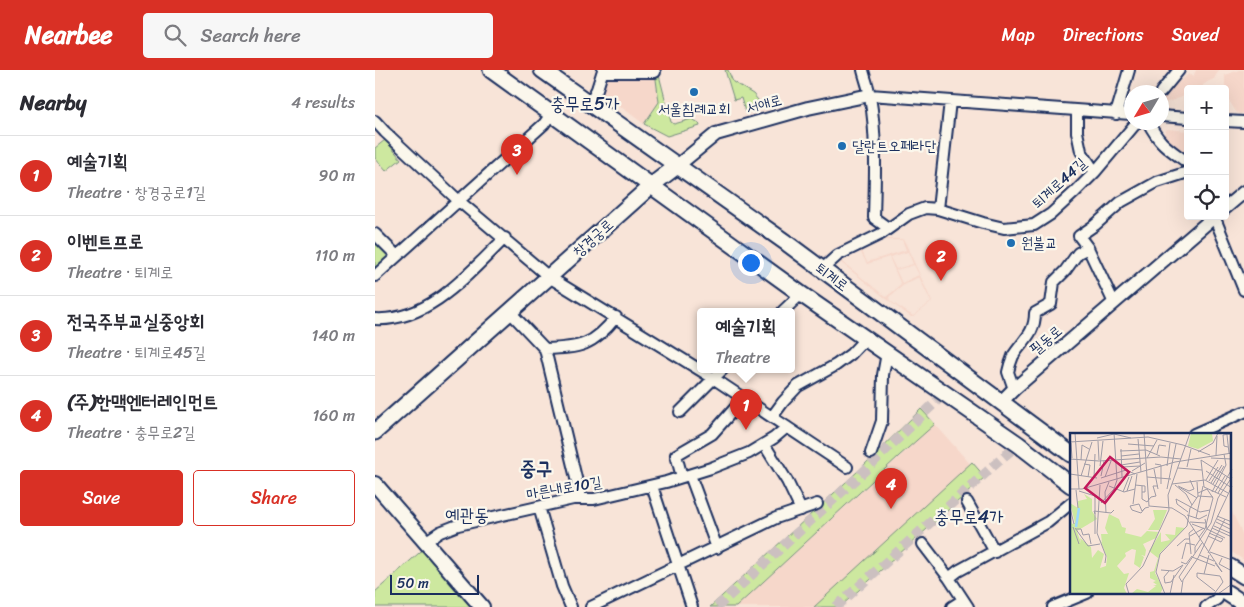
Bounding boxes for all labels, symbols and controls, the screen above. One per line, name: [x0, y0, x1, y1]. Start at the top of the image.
search box: [143, 13, 493, 58]
text: Nearbee: [25, 14, 113, 56]
text: Search here: [201, 19, 301, 52]
text: Map: [1002, 19, 1035, 51]
text: Directions: [1063, 19, 1144, 51]
text: Saved: [1172, 19, 1219, 51]
icon: search: [161, 21, 189, 49]
text: Nearby: [20, 84, 86, 122]
north arrow: [1124, 85, 1169, 130]
map controls: [1184, 85, 1229, 220]
button: +: [1184, 85, 1229, 130]
marker: 서울침례교회: [688, 86, 700, 98]
street label: 서애로: [743, 87, 785, 121]
text: 4 results: [291, 88, 355, 117]
district label: 충무로5가: [551, 88, 620, 120]
place label: 서울침례교회: [658, 96, 730, 122]
button: −: [1184, 130, 1229, 175]
place label: 달란트오페라단: [852, 133, 937, 159]
pin: 3: [501, 134, 533, 175]
marker: 달란트오페라단: [836, 140, 848, 152]
text: 예술기획: [67, 145, 128, 178]
street label: 퇴계로44길: [1025, 151, 1093, 215]
text: 1: [33, 161, 39, 190]
text: 90 m: [319, 161, 355, 190]
button: locate: [1184, 175, 1229, 220]
text: Theatre · 창경궁로1길: [67, 178, 206, 207]
street label: 창경궁로: [566, 212, 620, 264]
text: 이벤트프로: [67, 225, 143, 258]
place label: 원불교: [1021, 230, 1057, 256]
marker: 원불교: [1005, 237, 1017, 249]
pin: 2: [925, 240, 957, 281]
text: 2: [31, 241, 41, 270]
text: 110 m: [315, 241, 355, 270]
your location: [738, 250, 764, 276]
street label: 퇴계로: [810, 256, 854, 298]
text: Theatre · 퇴계로: [67, 258, 173, 287]
text: 전국주부교실중앙회: [67, 305, 205, 338]
popup: [697, 308, 795, 373]
text: 예술기획: [715, 310, 777, 343]
street label: 필동로: [1024, 318, 1068, 362]
text: 3: [32, 321, 40, 350]
text: 140 m: [312, 321, 355, 350]
text: Theatre · 퇴계로45길: [67, 338, 206, 367]
text: Theatre: [715, 343, 770, 372]
text: (주)한맥엔터레인먼트: [67, 385, 218, 418]
pin: 1: [730, 389, 762, 430]
text: 4: [31, 401, 41, 430]
text: 160 m: [312, 401, 355, 430]
text: Theatre · 충무로2길: [67, 418, 195, 447]
inset map: [1070, 433, 1231, 594]
district label: 중구: [520, 451, 552, 486]
pin: 4: [875, 468, 907, 509]
street label: 마른내로10길: [524, 469, 604, 507]
button: Save: [20, 470, 183, 526]
button: Share: [193, 470, 355, 526]
district label: 예관동: [445, 499, 489, 531]
district label: 충무로4가: [934, 501, 1004, 533]
text: 50 m: [397, 571, 429, 596]
scale bar: [390, 572, 479, 595]

